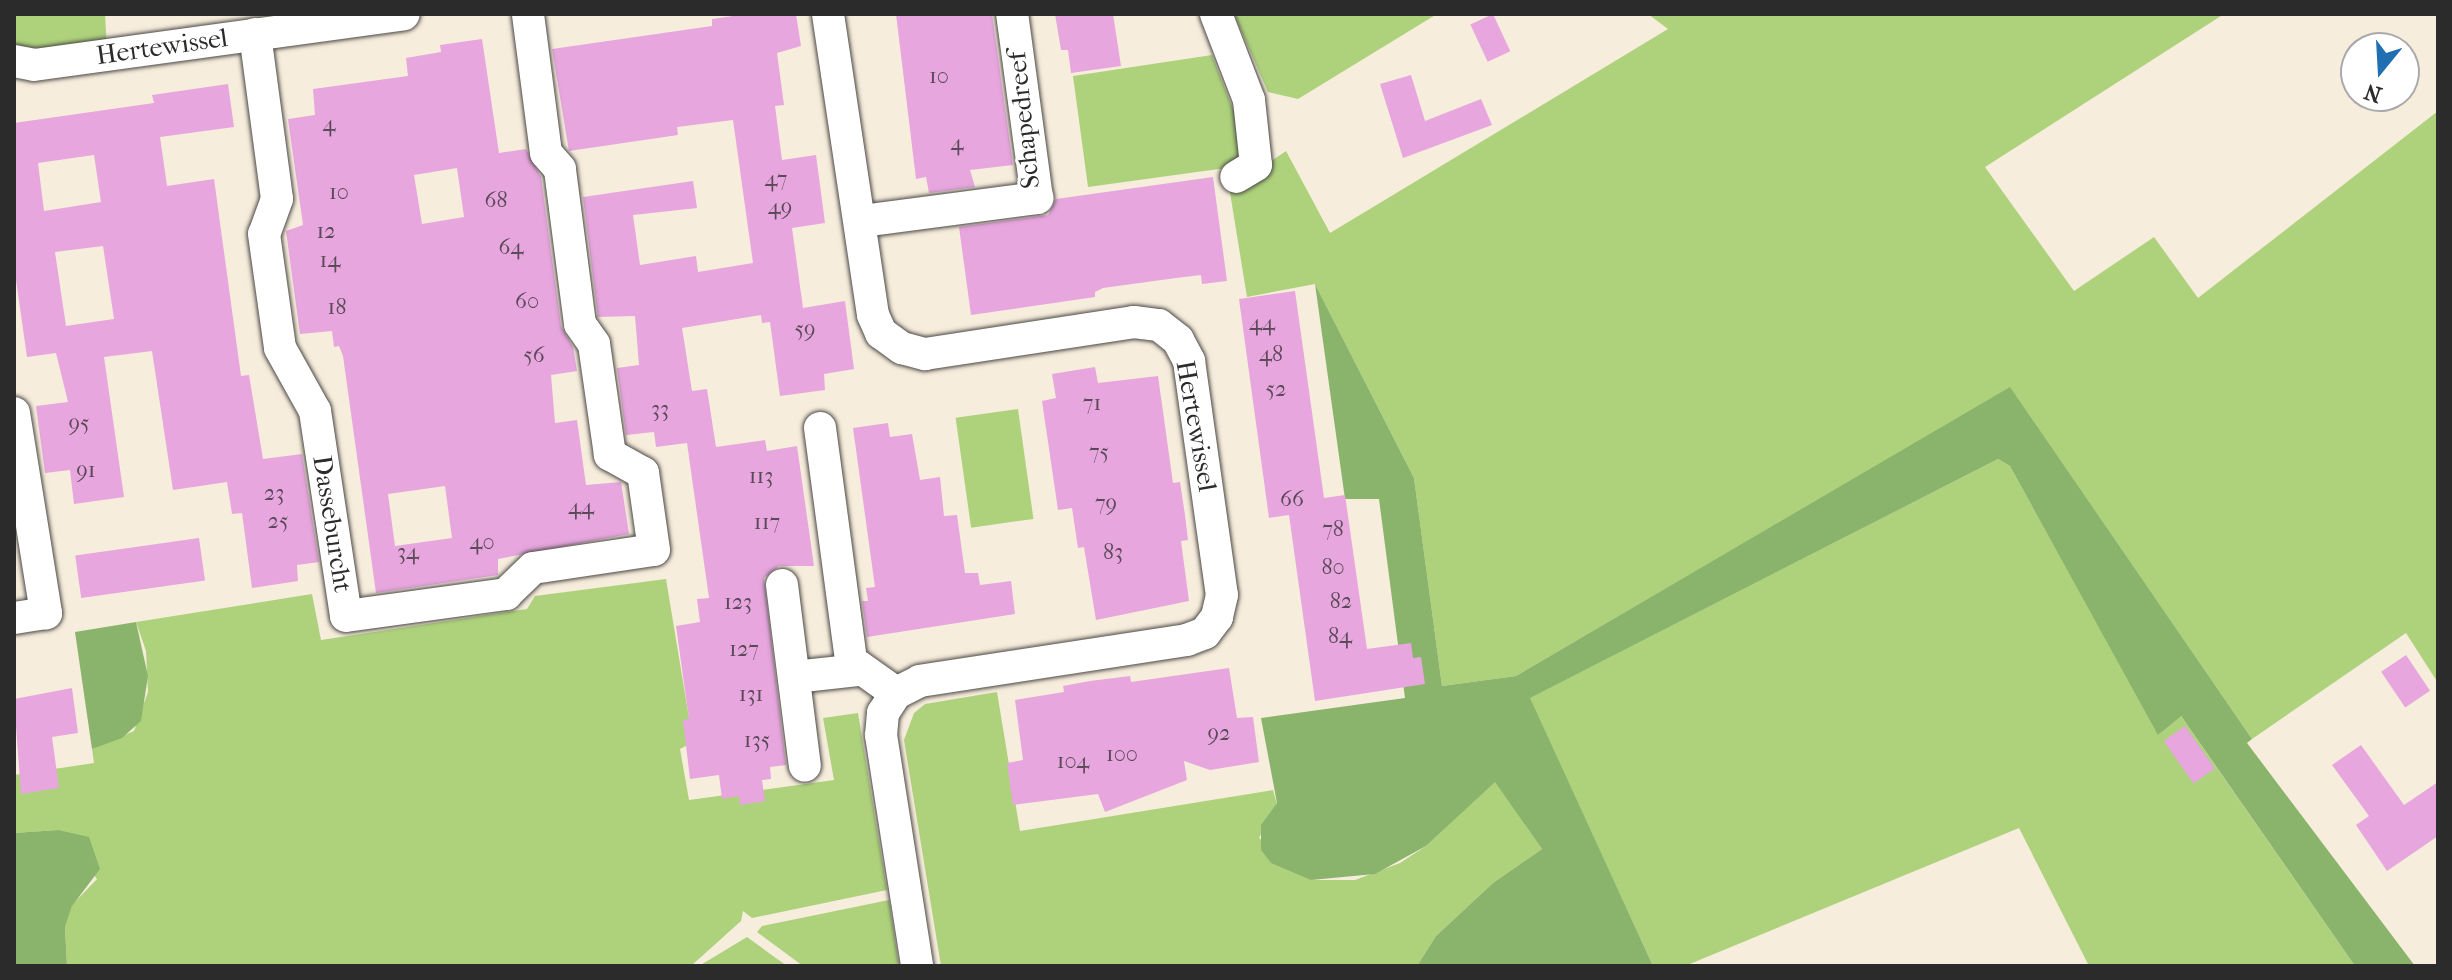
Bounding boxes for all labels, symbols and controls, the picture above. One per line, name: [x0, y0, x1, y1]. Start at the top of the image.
street label: Hertewissel: [94, 22, 230, 72]
north arrow: [2340, 32, 2420, 112]
street label: Schapedreef: [1001, 50, 1047, 190]
house number: 10: [929, 64, 949, 90]
text: N: [2361, 78, 2385, 108]
house number: 4: [323, 112, 335, 138]
house number: 4: [951, 131, 963, 157]
house number: 47: [765, 167, 787, 193]
house number: 10: [329, 180, 349, 206]
house number: 68: [485, 188, 507, 214]
house number: 49: [768, 195, 792, 221]
house number: 12: [316, 219, 336, 245]
house number: 64: [499, 235, 523, 261]
house number: 14: [320, 248, 340, 274]
house number: 60: [515, 289, 539, 315]
house number: 18: [328, 295, 346, 321]
house number: 44: [1249, 311, 1275, 337]
house number: 59: [794, 317, 816, 343]
house number: 48: [1259, 342, 1283, 368]
house number: 56: [523, 343, 545, 369]
street label: Hertewissel: [1169, 358, 1223, 494]
house number: 52: [1266, 377, 1286, 403]
house number: 71: [1083, 391, 1101, 417]
house number: 33: [651, 397, 669, 423]
house number: 95: [68, 411, 90, 437]
house number: 75: [1089, 440, 1109, 466]
street label: Dasseburcht: [306, 453, 358, 595]
house number: 91: [76, 458, 96, 484]
house number: 113: [749, 464, 773, 490]
house number: 23: [264, 481, 284, 507]
house number: 66: [1280, 487, 1304, 513]
house number: 79: [1095, 491, 1117, 517]
house number: 44: [568, 495, 594, 521]
house number: 25: [268, 509, 288, 535]
house number: 117: [754, 510, 780, 536]
house number: 78: [1322, 517, 1344, 543]
house number: 40: [469, 530, 495, 556]
house number: 34: [397, 540, 419, 566]
house number: 83: [1103, 540, 1123, 566]
house number: 80: [1321, 555, 1345, 581]
house number: 82: [1330, 589, 1352, 615]
house number: 123: [724, 590, 752, 616]
house number: 84: [1328, 624, 1352, 650]
house number: 127: [729, 637, 759, 663]
house number: 131: [739, 682, 763, 708]
house number: 92: [1208, 721, 1230, 747]
house number: 135: [744, 728, 770, 754]
house number: 100: [1106, 742, 1138, 768]
house number: 104: [1057, 749, 1089, 775]

